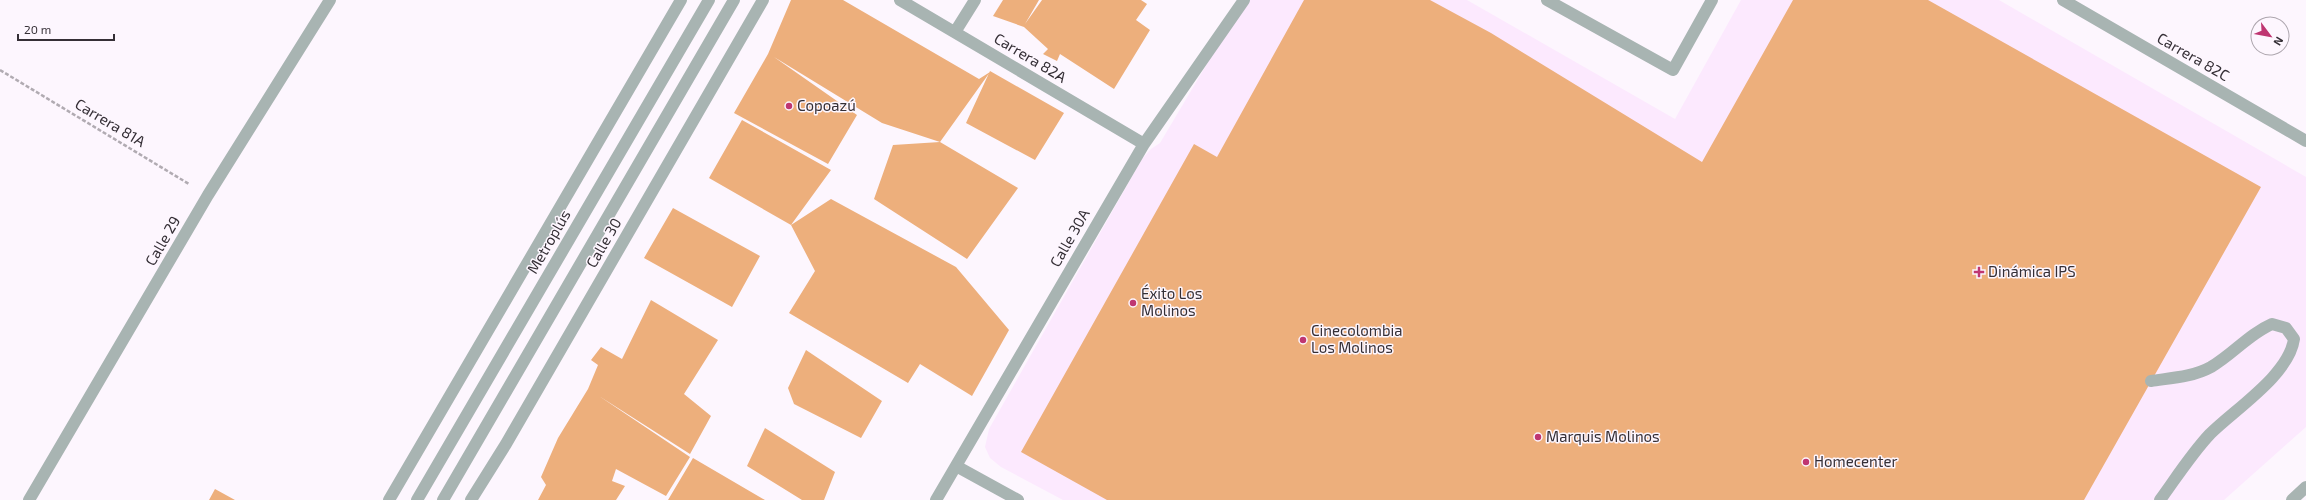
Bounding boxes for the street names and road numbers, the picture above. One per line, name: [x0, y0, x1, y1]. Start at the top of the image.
street label: Carrera 82C: [2154, 28, 2233, 84]
street label: Carrera 82A: [991, 29, 1070, 86]
street label: Carrera 81A: [72, 94, 149, 150]
street label: Calle 30A: [1045, 205, 1093, 270]
street label: Metroplús: [523, 206, 574, 277]
street label: Calle 29: [141, 213, 183, 268]
street label: Calle 30: [582, 214, 625, 271]

